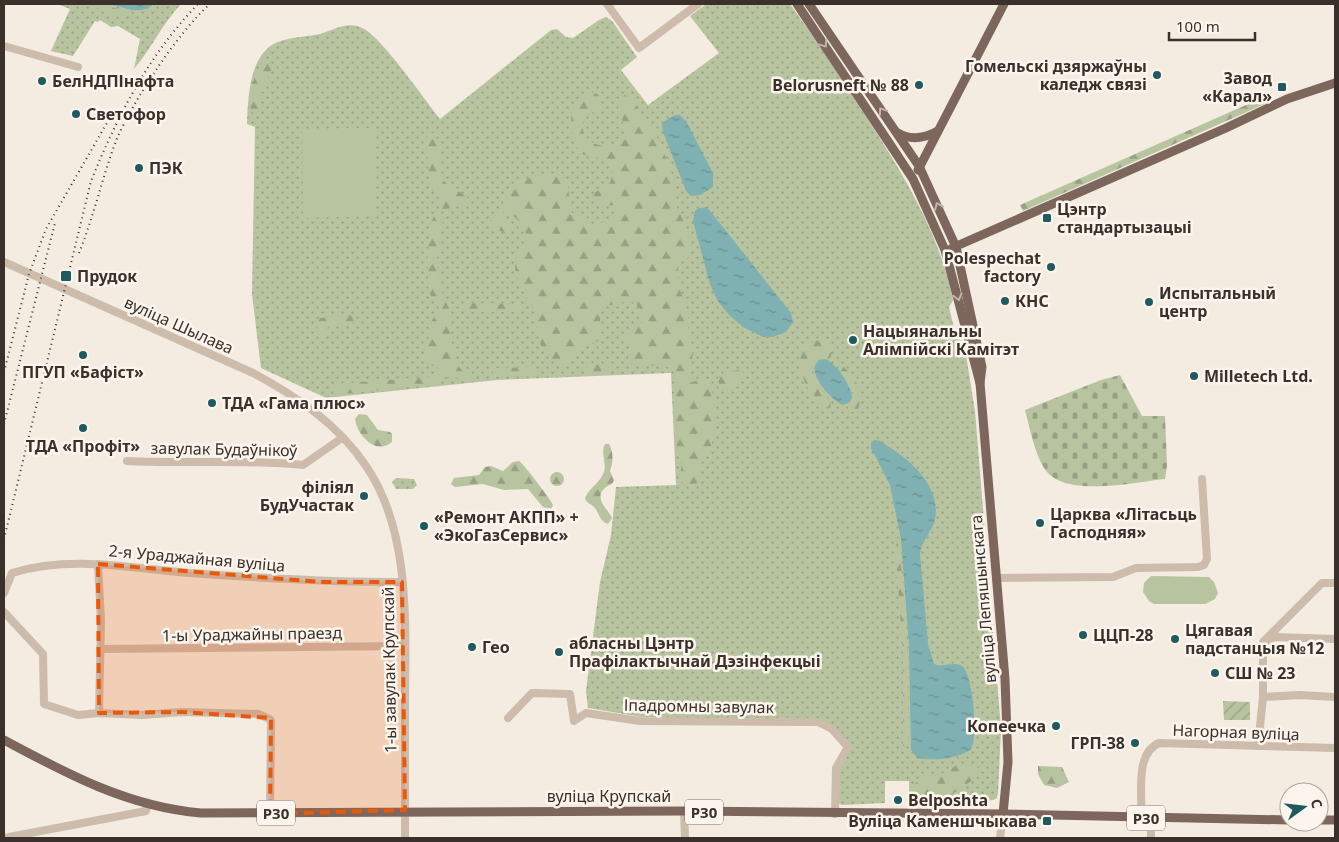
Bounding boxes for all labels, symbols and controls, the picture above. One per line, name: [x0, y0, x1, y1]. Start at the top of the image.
scale bar: [1169, 10, 1255, 42]
text: 100 m: [1176, 16, 1220, 36]
one-way arrow: [818, 39, 827, 48]
place label: Гомельскі дзяржаўны каледж связі: [965, 55, 1147, 95]
place label: Завод «Карал»: [1202, 67, 1273, 107]
marker: Гомельскі дзяржаўны каледж связі: [1151, 69, 1163, 81]
place label: БелНДПІнафта: [52, 70, 174, 92]
place label: Belorusneft № 88: [772, 74, 909, 96]
marker: БелНДПІнафта: [36, 75, 48, 87]
marker: Belorusneft № 88: [913, 79, 925, 91]
marker: Завод «Карал»: [1276, 81, 1288, 93]
place label: Светофор: [86, 103, 166, 125]
one-way arrow: [879, 107, 888, 117]
marker: Светофор: [70, 108, 82, 120]
place label: ПЭК: [149, 157, 184, 179]
marker: ПЭК: [133, 162, 145, 174]
place label: Цэнтр стандартызацыі: [1057, 198, 1192, 238]
one-way arrow: [933, 202, 944, 211]
marker: Цэнтр стандартызацыі: [1041, 212, 1053, 224]
place label: Polespechat factory: [944, 247, 1042, 287]
marker: Polespechat factory: [1045, 261, 1057, 273]
place label: Прудок: [77, 265, 137, 287]
marker: Прудок: [59, 269, 73, 283]
place label: Испытальный центр: [1159, 282, 1276, 322]
place label: КНС: [1015, 290, 1049, 312]
street label: вуліца Шылава: [121, 291, 237, 359]
one-way arrow: [952, 293, 963, 302]
marker: КНС: [999, 295, 1011, 307]
marker: Испытальный центр: [1143, 296, 1155, 308]
place label: Нацыянальны Алімпійскі Камітэт: [863, 320, 1019, 360]
marker: Нацыянальны Алімпійскі Камітэт: [847, 334, 859, 346]
marker: ПГУП «Бафіст»: [77, 349, 89, 361]
place label: ПГУП «Бафіст»: [22, 361, 144, 383]
place label: Milletech Ltd.: [1204, 365, 1313, 387]
marker: Milletech Ltd.: [1188, 370, 1200, 382]
place label: ТДА «Гама плюс»: [222, 392, 366, 414]
marker: ТДА «Гама плюс»: [206, 397, 218, 409]
marker: ТДА «Профіт»: [77, 422, 89, 434]
place label: ТДА «Профіт»: [26, 435, 140, 457]
street label: завулак Будаўнікоў: [150, 437, 298, 461]
place label: філіял БудУчастак: [260, 476, 354, 516]
marker: філіял БудУчастак: [358, 490, 370, 502]
place label: Царква «Літасьць Гасподняя»: [1050, 503, 1197, 543]
place label: «Ремонт АКПП» + «ЭкоГазСервис»: [434, 506, 579, 546]
street label: вуліца Лепяшынскага: [965, 514, 1001, 684]
marker: Царква «Літасьць Гасподняя»: [1034, 517, 1046, 529]
marker: «Ремонт АКПП» + «ЭкоГазСервис»: [418, 520, 430, 532]
street label: 2-я Ураджайная вуліца: [108, 539, 286, 577]
street label: 1-ы завулак Крупскай: [377, 587, 401, 753]
place label: Цягавая падстанцыя №12: [1185, 619, 1324, 659]
street label: 1-ы Ураджайны праезд: [162, 621, 342, 647]
place label: ЦЦП-28: [1093, 624, 1153, 646]
marker: ЦЦП-28: [1077, 629, 1089, 641]
place label: абласны Цэнтр Прафілактычнай Дэзінфекцыі: [569, 632, 821, 672]
marker: Цягавая падстанцыя №12: [1169, 633, 1181, 645]
place label: Гео: [482, 636, 510, 658]
marker: Гео: [466, 641, 478, 653]
marker: абласны Цэнтр Прафілактычнай Дэзінфекцыі: [553, 646, 565, 658]
place label: СШ № 23: [1225, 662, 1295, 684]
marker: СШ № 23: [1209, 667, 1221, 679]
street label: Іпадромны завулак: [624, 694, 775, 718]
place label: Копеечка: [967, 715, 1046, 737]
street label: Нагорная вуліца: [1172, 719, 1300, 745]
marker: Копеечка: [1050, 720, 1062, 732]
place label: ГРП-38: [1070, 732, 1125, 754]
marker: ГРП-38: [1129, 737, 1141, 749]
north arrow: [1279, 782, 1329, 832]
street label: вуліца Крупскай: [547, 785, 671, 807]
place label: Belposhta: [908, 789, 988, 811]
marker: Belposhta: [892, 794, 904, 806]
text: С: [1307, 797, 1327, 810]
road number: Р30: [257, 800, 295, 826]
road number: Р30: [685, 800, 723, 824]
road number: Р30: [1127, 806, 1165, 830]
place label: Вуліца Каменшчыкава: [848, 810, 1037, 832]
marker: Вуліца Каменшчыкава: [1041, 815, 1053, 827]

